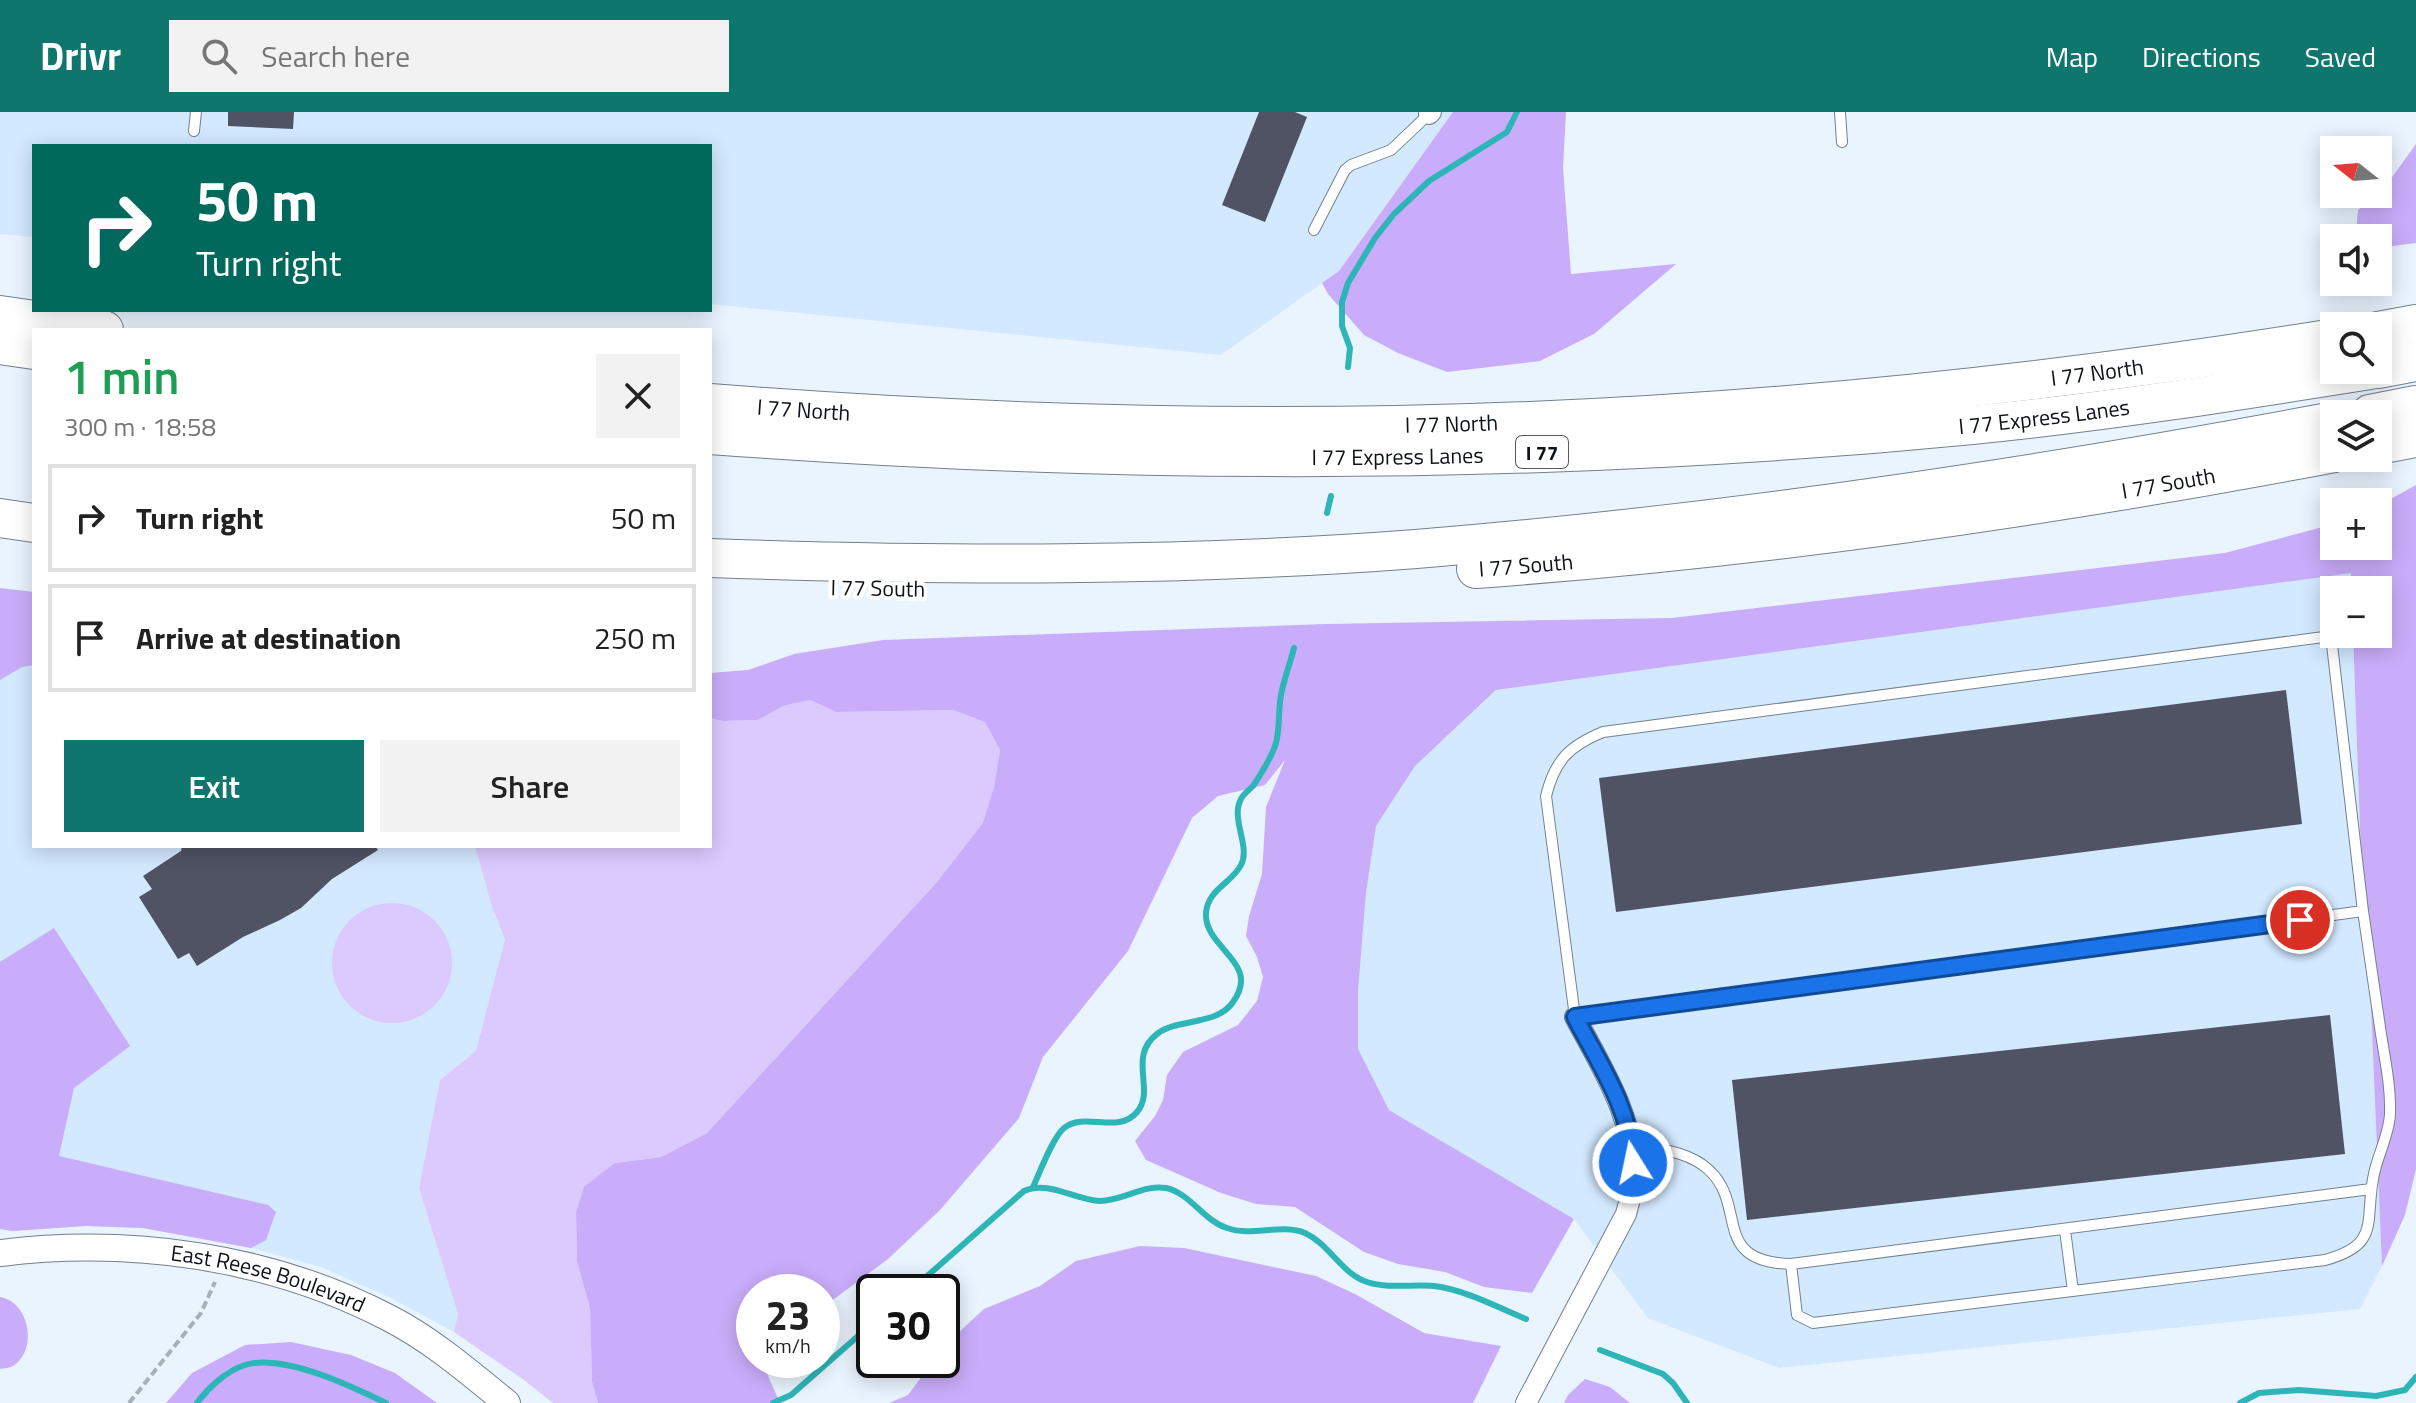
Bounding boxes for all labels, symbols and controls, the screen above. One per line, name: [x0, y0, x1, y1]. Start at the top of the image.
search box: [169, 20, 729, 92]
text: Drivr: [40, 27, 121, 85]
text: Search here: [261, 33, 410, 79]
icon: search: [197, 34, 241, 78]
text: Map: [2046, 35, 2098, 78]
text: Directions: [2142, 35, 2261, 78]
text: Saved: [2305, 35, 2376, 78]
north arrow: [2320, 136, 2392, 208]
map controls: [2320, 136, 2392, 648]
text: 50 m: [196, 158, 318, 243]
icon: right: [64, 176, 168, 280]
button: sound: [2320, 224, 2392, 296]
text: Turn right: [196, 235, 341, 290]
button: search: [2320, 312, 2392, 384]
text: 1 min: [64, 340, 179, 413]
street label: I 77 North: [2049, 349, 2146, 395]
button: close: [596, 354, 680, 438]
street label: I 77 North: [756, 390, 851, 430]
street label: I 77 Express Lanes: [1957, 390, 2132, 443]
button: layers: [2320, 400, 2392, 472]
street label: I 77 North: [1404, 405, 1499, 442]
text: 300 m · 18:58: [64, 407, 216, 446]
road number: I 77: [1516, 436, 1568, 468]
street label: I 77 Express Lanes: [1311, 438, 1484, 474]
street label: I 77 South: [2119, 458, 2218, 508]
button: +: [2320, 488, 2392, 560]
text: Turn right: [136, 495, 264, 541]
text: 50 m: [611, 495, 676, 541]
icon: right: [68, 496, 112, 540]
street label: I 77 South: [1477, 544, 1574, 586]
street label: I 77 South: [830, 570, 926, 606]
button: −: [2320, 576, 2392, 648]
text: Arrive at destination: [136, 615, 401, 661]
text: 250 m: [594, 615, 676, 661]
icon: arrive: [68, 616, 112, 660]
button: Exit: [64, 740, 364, 832]
button: Share: [380, 740, 680, 832]
pin: [2266, 886, 2334, 954]
icon: arrive: [2278, 898, 2322, 942]
position arrow: [1591, 1121, 1675, 1205]
street label: East Reese Boulevard: [169, 1235, 371, 1321]
speed limit sign: 30: [856, 1274, 960, 1378]
text: 23: [766, 1285, 810, 1346]
text: km/h: [765, 1330, 811, 1361]

